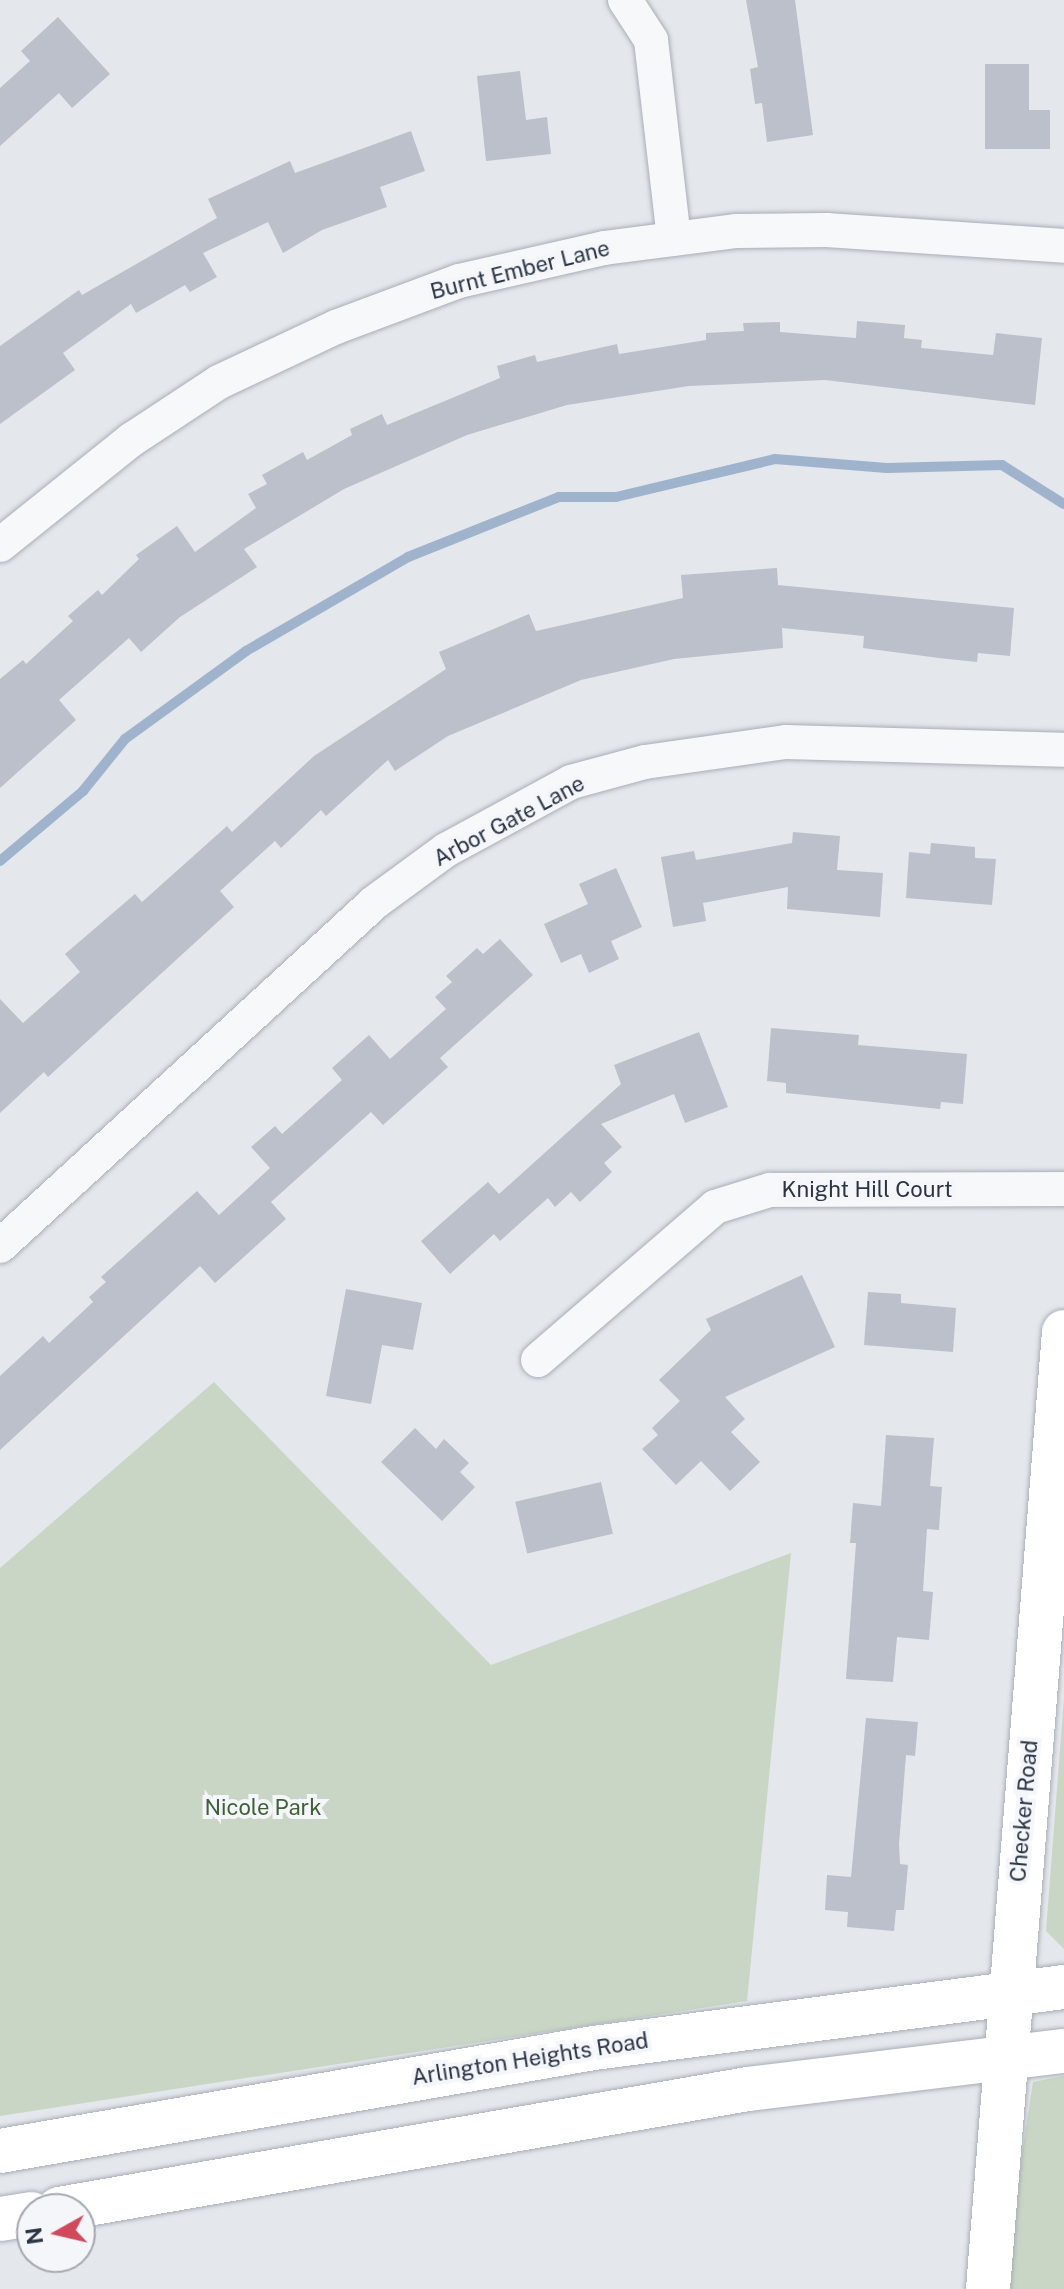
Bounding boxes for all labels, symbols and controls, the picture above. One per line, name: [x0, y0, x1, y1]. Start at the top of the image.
street label: Burnt Ember Lane: [428, 235, 612, 305]
street label: Arbor Gate Lane: [429, 770, 589, 872]
street label: Knight Hill Court: [782, 1177, 952, 1203]
street label: Checker Road: [1005, 1739, 1043, 1883]
park label: Nicole Park: [204, 1795, 322, 1821]
street label: Arlington Heights Road: [410, 2027, 650, 2091]
north arrow: [16, 2193, 96, 2273]
text: N: [20, 2226, 48, 2246]

